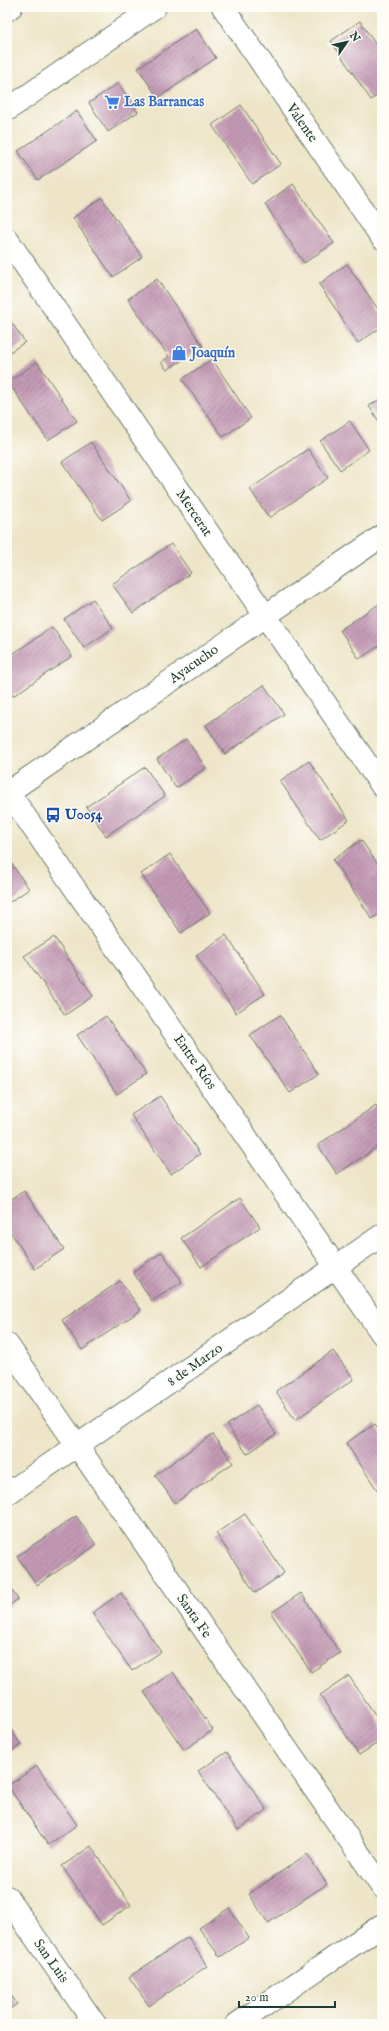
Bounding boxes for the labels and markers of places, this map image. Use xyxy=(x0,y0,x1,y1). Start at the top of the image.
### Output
supermarket icon: Las Barrancas xyxy=(103,93,121,111)
place label: Las Barrancas xyxy=(124,93,204,111)
shop icon: Joaquín xyxy=(170,344,188,362)
place label: Joaquín xyxy=(189,344,236,362)
bus stop icon: U0054 xyxy=(44,806,62,824)
place label: U0054 xyxy=(64,806,104,824)

